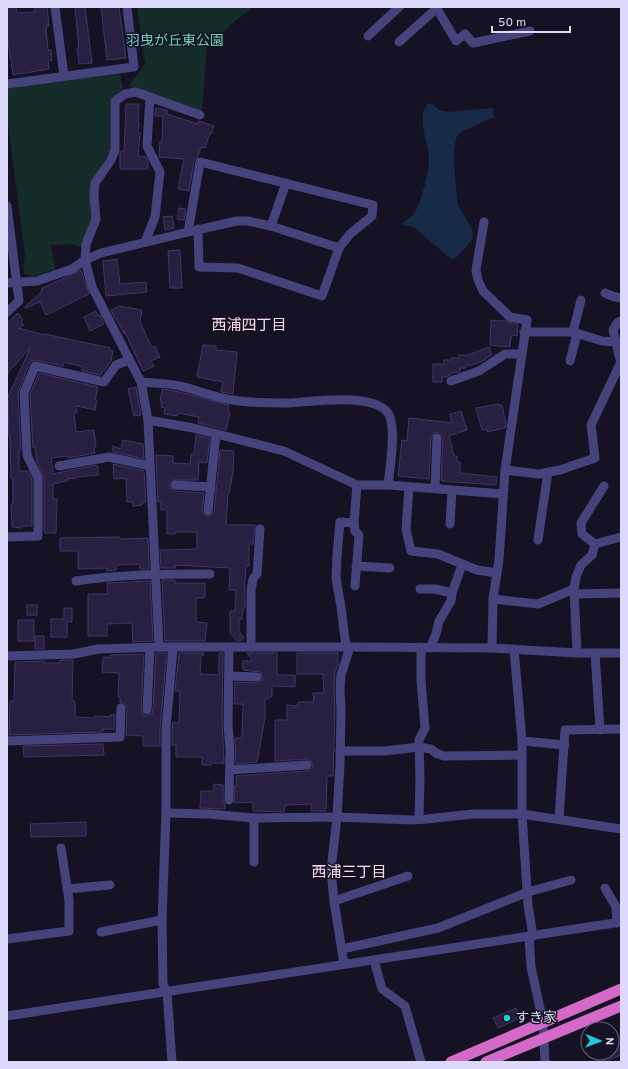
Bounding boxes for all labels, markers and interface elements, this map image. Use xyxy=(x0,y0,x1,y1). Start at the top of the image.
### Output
scale bar xyxy=(492,8,570,34)
text: 50 m xyxy=(498,15,526,31)
park label: 羽曳が丘東公園 xyxy=(126,33,224,50)
district label: 西浦四丁目 xyxy=(211,316,287,336)
district label: 西浦三丁目 xyxy=(311,863,387,883)
place label: すき家 xyxy=(515,1010,557,1027)
marker: すき家 xyxy=(502,1013,512,1023)
north arrow xyxy=(580,1021,620,1061)
text: N xyxy=(602,1037,616,1045)

